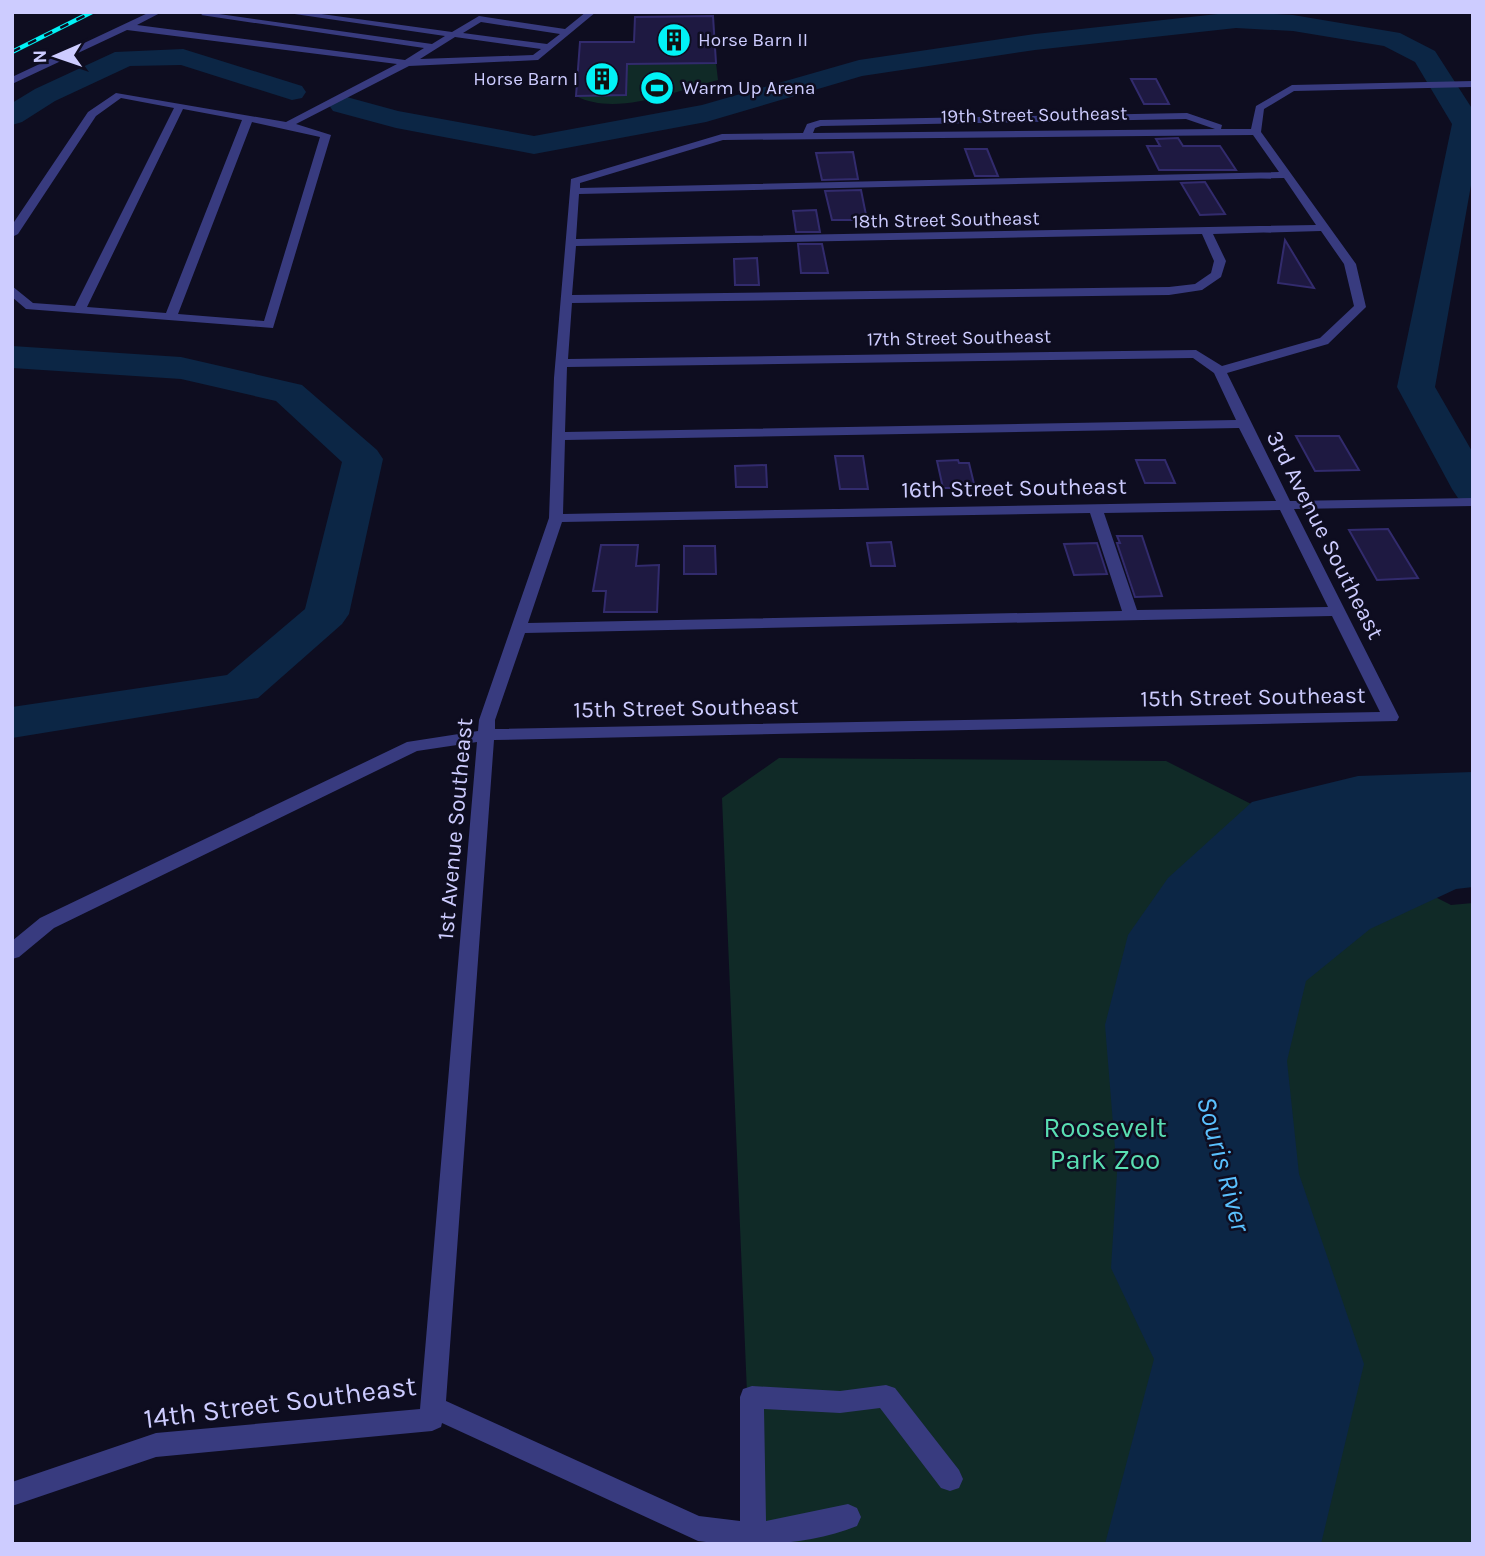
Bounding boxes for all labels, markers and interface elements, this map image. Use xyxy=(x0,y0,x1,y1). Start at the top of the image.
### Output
north arrow xyxy=(21,21,91,91)
building icon: Horse Barn II xyxy=(655,21,693,59)
place label: Horse Barn II xyxy=(698,29,808,51)
text: N xyxy=(29,49,51,64)
building icon: Horse Barn I xyxy=(583,60,621,98)
place label: Horse Barn I xyxy=(473,68,578,90)
sports icon: Warm Up Arena xyxy=(638,69,676,107)
place label: Warm Up Arena xyxy=(682,77,816,99)
street label: 19th Street Southeast xyxy=(941,102,1127,128)
street label: 18th Street Southeast xyxy=(852,207,1040,233)
street label: 17th Street Southeast xyxy=(867,325,1051,351)
street label: 3rd Avenue Southeast xyxy=(1261,426,1389,644)
street label: 16th Street Southeast xyxy=(901,473,1127,503)
street label: 15th Street Southeast xyxy=(1140,682,1366,712)
street label: 15th Street Southeast xyxy=(573,693,799,723)
street label: 1st Avenue Southeast xyxy=(432,716,478,941)
water label: Souris River xyxy=(1190,1093,1258,1237)
park label: Roosevelt Park Zoo xyxy=(1043,1111,1167,1176)
street label: 14th Street Southeast xyxy=(142,1369,418,1435)

